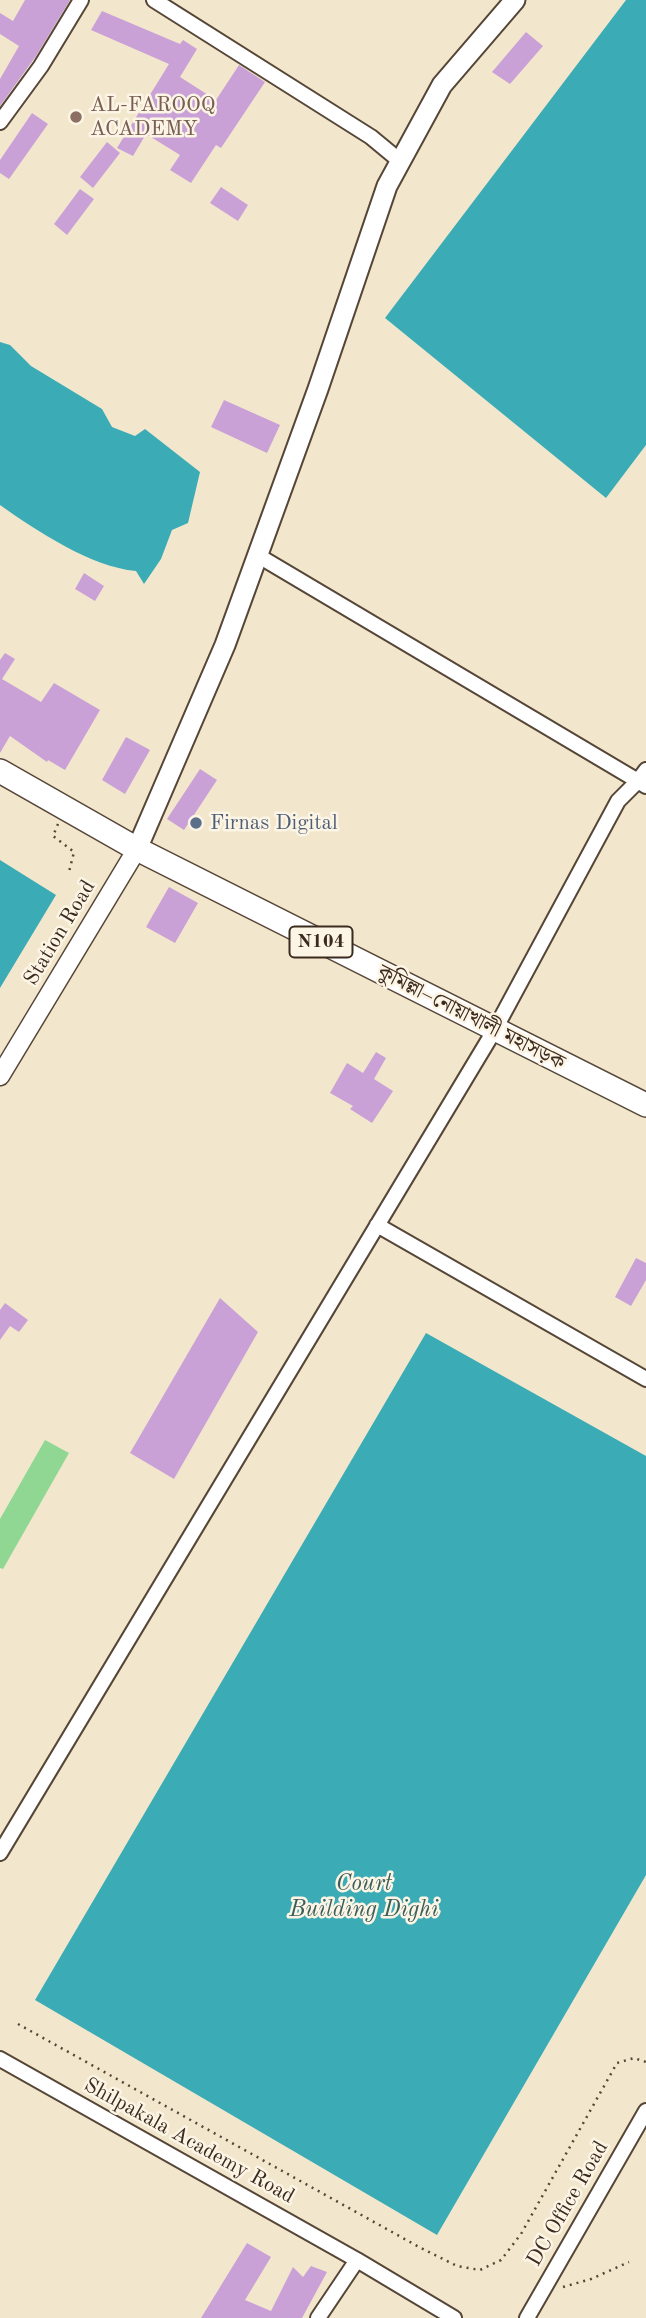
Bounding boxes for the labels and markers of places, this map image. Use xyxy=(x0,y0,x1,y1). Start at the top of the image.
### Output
place label: AL-FAROOQ ACADEMY xyxy=(90,92,215,142)
marker: AL-FAROOQ ACADEMY xyxy=(68,109,84,125)
place label: Firnas Digital xyxy=(210,810,338,836)
marker: Firnas Digital xyxy=(188,815,204,831)

